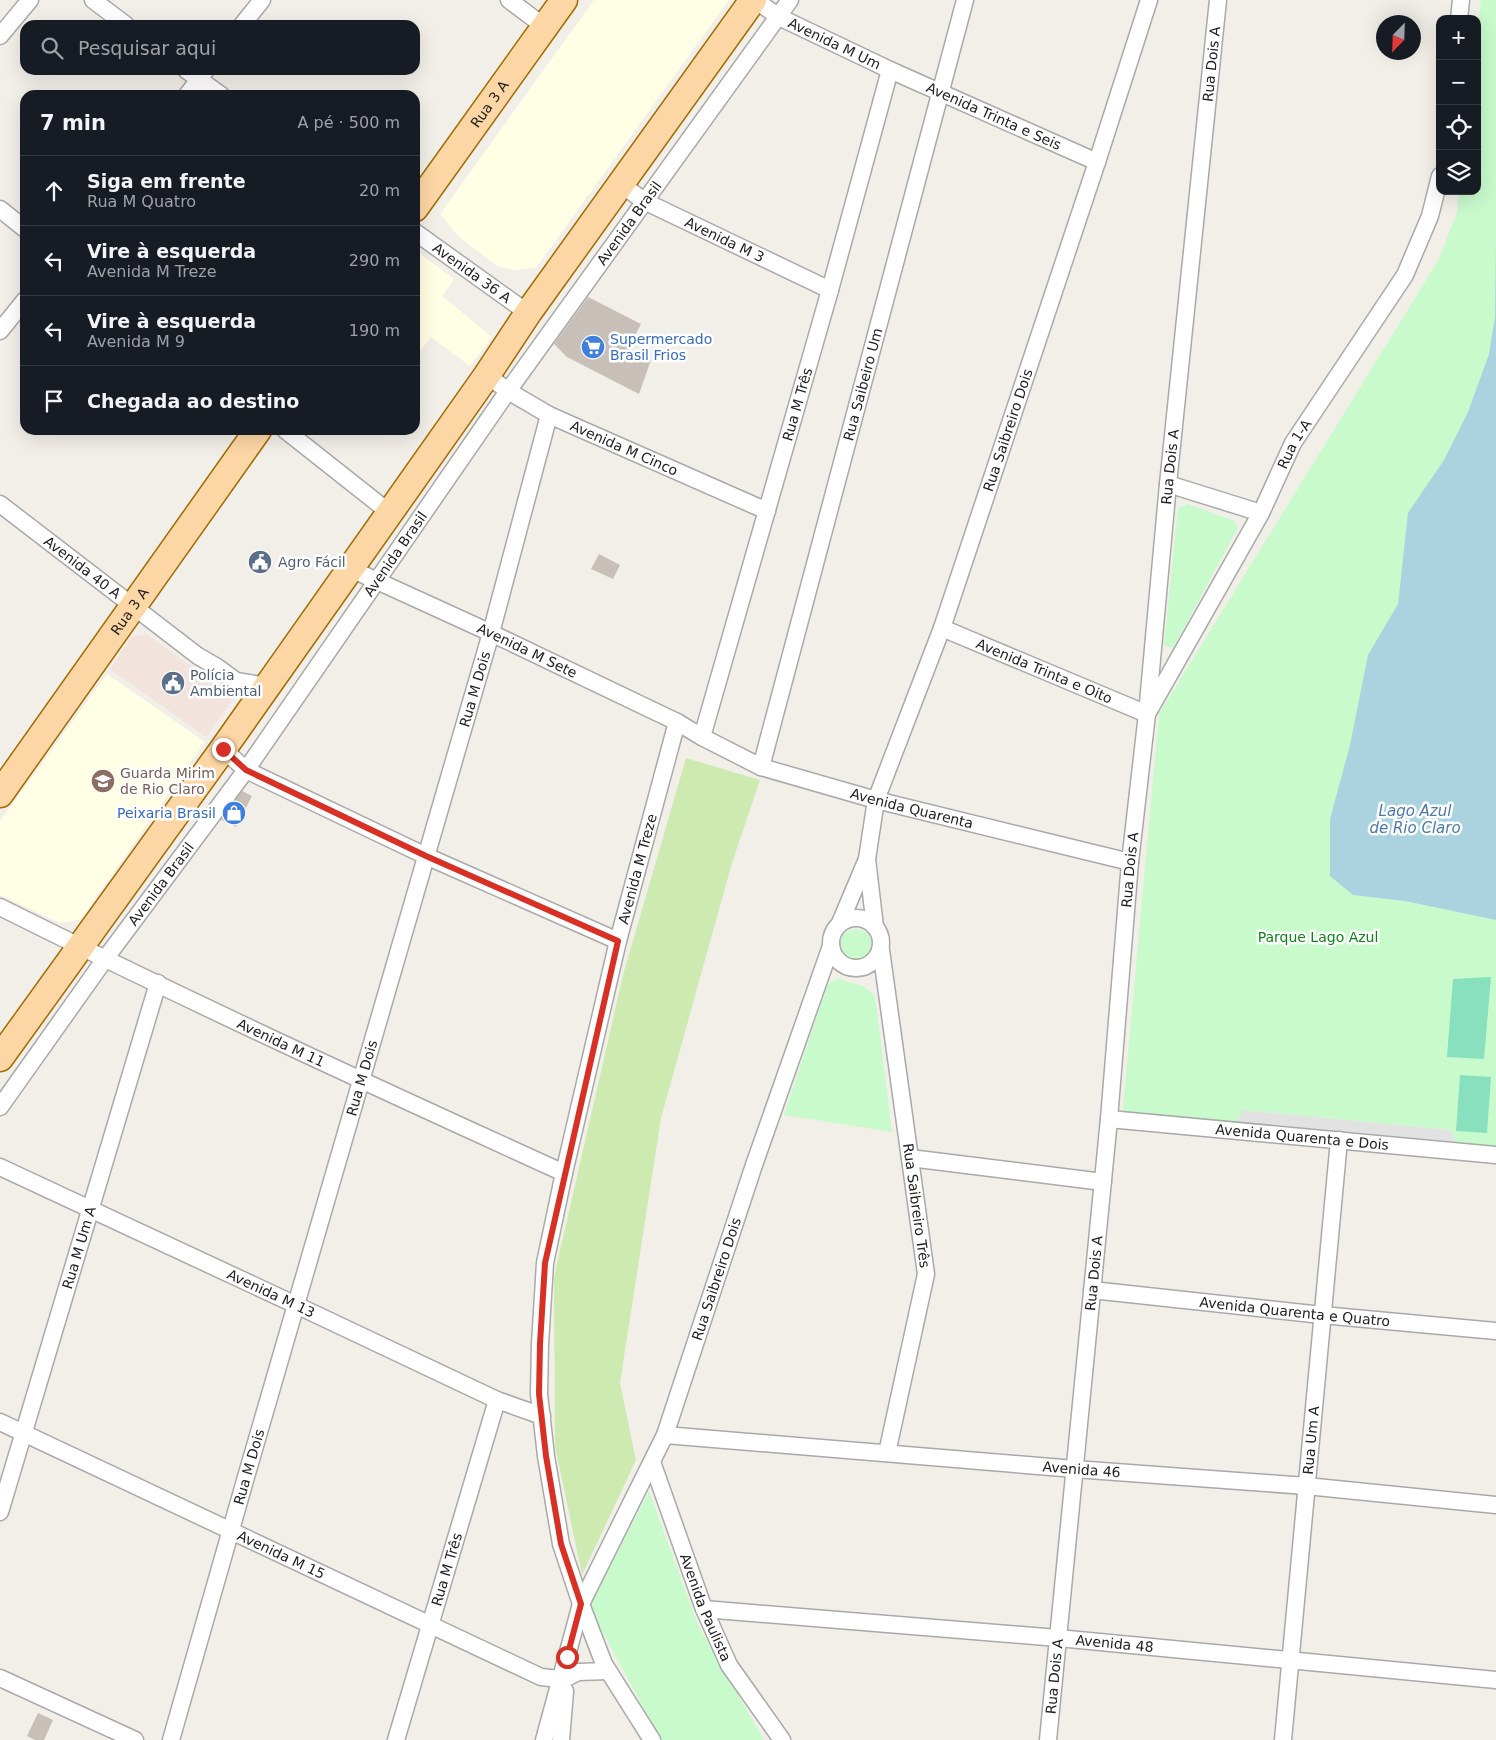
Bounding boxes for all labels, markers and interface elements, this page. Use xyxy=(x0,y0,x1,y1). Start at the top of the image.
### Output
street label: Avenida M Um xyxy=(786,15,884,72)
north arrow xyxy=(1376,15,1421,60)
map controls xyxy=(1436,15,1481,195)
button: + xyxy=(1436,15,1481,60)
search box xyxy=(20,20,420,75)
street label: Rua Dois A xyxy=(1200,25,1223,102)
icon: search xyxy=(38,34,66,62)
text: Pesquisar aqui xyxy=(78,37,216,59)
button: − xyxy=(1436,60,1481,105)
street label: Rua 3 A xyxy=(467,77,512,131)
street label: Avenida Trinta e Seis xyxy=(924,79,1064,153)
button: locate xyxy=(1436,105,1481,150)
text: 7 min xyxy=(40,111,106,135)
text: A pé · 500 m xyxy=(298,113,400,132)
button: layers xyxy=(1436,150,1481,195)
text: Siga em frente xyxy=(87,170,246,192)
icon: ahead xyxy=(40,177,68,205)
street label: Avenida Brasil xyxy=(594,178,665,268)
text: 20 m xyxy=(359,181,400,200)
text: Rua M Quatro xyxy=(87,192,196,211)
street label: Avenida M 3 xyxy=(682,214,767,265)
street label: Avenida 36 A xyxy=(430,239,514,306)
text: Vire à esquerda xyxy=(87,240,256,262)
icon: left xyxy=(40,247,68,275)
text: 290 m xyxy=(349,251,400,270)
text: Avenida M Treze xyxy=(87,262,217,281)
text: Vire à esquerda xyxy=(87,310,256,332)
icon: left xyxy=(40,317,68,345)
text: 190 m xyxy=(349,321,400,340)
street label: Rua Saibeiro Um xyxy=(840,326,885,443)
place label: Supermercado Brasil Frios xyxy=(610,331,712,363)
text: Avenida M 9 xyxy=(87,332,185,351)
supermarket icon: Supermercado Brasil Frios xyxy=(580,334,606,360)
street label: Rua M Três xyxy=(779,366,815,443)
street label: Rua Saibreiro Dois xyxy=(980,367,1036,493)
icon: arrive xyxy=(40,387,68,415)
text: Chegada ao destino xyxy=(87,390,299,412)
street label: Rua 1-A xyxy=(1274,416,1315,471)
street label: Avenida M Cinco xyxy=(568,417,680,479)
street label: Rua Dois A xyxy=(1158,428,1182,505)
street label: Avenida Brasil xyxy=(361,508,430,599)
street label: Avenida 40 A xyxy=(41,533,124,602)
public building icon: Agro Fácil xyxy=(247,549,273,575)
place label: Agro Fácil xyxy=(278,554,346,570)
street label: Rua 3 A xyxy=(107,584,152,638)
street label: Avenida M Sete xyxy=(475,620,580,681)
street label: Avenida Trinta e Oito xyxy=(974,635,1115,707)
street label: Rua M Dois xyxy=(456,649,493,729)
place label: Polícia Ambiental xyxy=(190,667,261,699)
public building icon: Polícia Ambiental xyxy=(160,670,186,696)
route end xyxy=(212,738,235,761)
place label: Guarda Mirim de Rio Claro xyxy=(120,765,215,797)
school or university icon: Guarda Mirim de Rio Claro xyxy=(90,768,116,794)
street label: Avenida Quarenta xyxy=(849,785,975,831)
shop icon: Peixaria Brasil xyxy=(221,800,247,826)
water label: Lago Azul de Rio Claro xyxy=(1369,802,1461,837)
place label: Peixaria Brasil xyxy=(117,805,216,821)
street label: Avenida M Treze xyxy=(615,812,660,926)
street label: Rua Dois A xyxy=(1118,831,1141,908)
street label: Avenida Brasil xyxy=(125,839,197,929)
park label: Parque Lago Azul xyxy=(1258,929,1378,945)
street label: Avenida M 11 xyxy=(235,1015,327,1070)
street label: Rua M Dois xyxy=(343,1038,380,1118)
street label: Avenida Quarenta e Dois xyxy=(1215,1121,1390,1153)
street label: Rua Saibreiro Três xyxy=(900,1142,933,1269)
street label: Rua M Um A xyxy=(59,1204,99,1291)
street label: Rua Saibreiro Dois xyxy=(689,1216,744,1342)
street label: Rua Dois A xyxy=(1082,1234,1106,1312)
street label: Avenida M 13 xyxy=(225,1266,317,1321)
street label: Avenida Quarenta e Quatro xyxy=(1199,1294,1391,1329)
street label: Rua Um A xyxy=(1300,1405,1322,1475)
street label: Rua M Dois xyxy=(230,1427,268,1507)
street label: Avenida 46 xyxy=(1042,1458,1121,1480)
street label: Avenida M 15 xyxy=(235,1527,328,1582)
street label: Rua M Três xyxy=(428,1531,465,1608)
street label: Avenida Paulista xyxy=(677,1551,734,1664)
street label: Avenida 48 xyxy=(1075,1632,1154,1655)
street label: Rua Dois A xyxy=(1043,1637,1066,1715)
route start xyxy=(556,1646,579,1669)

